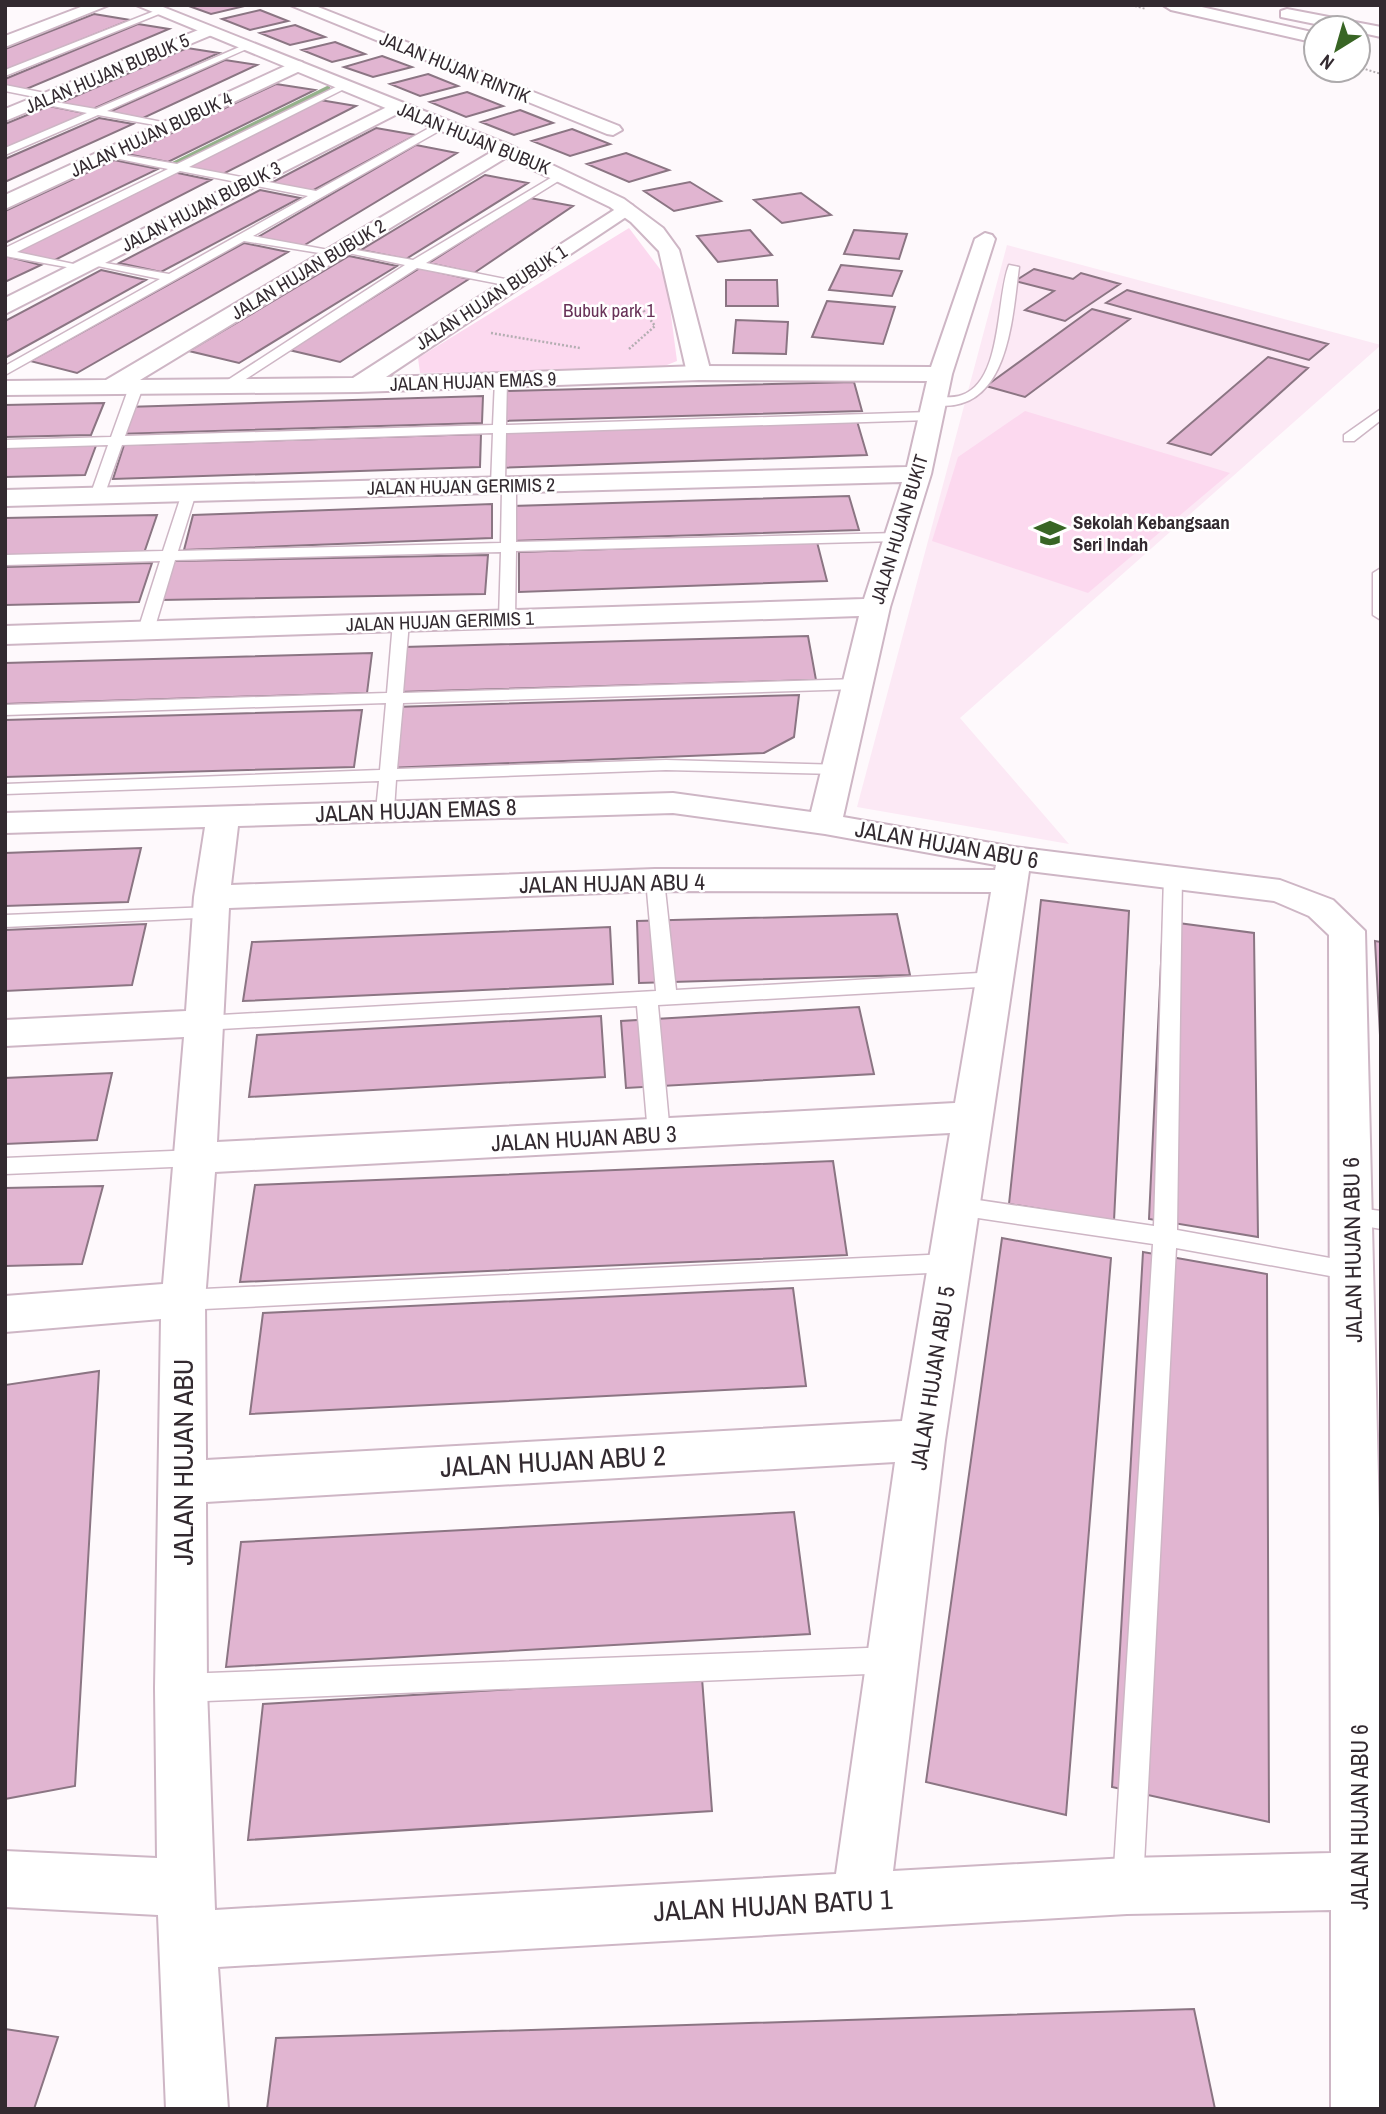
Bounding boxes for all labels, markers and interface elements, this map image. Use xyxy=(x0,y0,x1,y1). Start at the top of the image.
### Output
north arrow xyxy=(1302,14,1372,84)
street label: JALAN HUJAN RINTIK xyxy=(376,25,535,109)
street label: JALAN HUJAN BUBUK 5 xyxy=(21,27,193,119)
text: N xyxy=(1314,49,1339,76)
street label: JALAN HUJAN BUBUK 4 xyxy=(66,85,236,183)
street label: JALAN HUJAN BUBUK xyxy=(394,95,555,181)
street label: JALAN HUJAN BUBUK 3 xyxy=(117,155,285,257)
street label: JALAN HUJAN BUBUK 2 xyxy=(226,213,390,325)
street label: JALAN HUJAN BUBUK 1 xyxy=(410,238,572,356)
park label: Bubuk park 1 xyxy=(563,297,655,323)
street label: JALAN HUJAN EMAS 9 xyxy=(389,365,557,397)
street label: JALAN HUJAN BUKIT xyxy=(864,451,934,607)
street label: JALAN HUJAN GERIMIS 2 xyxy=(367,471,555,501)
place label: Sekolah Kebangsaan Seri Indah xyxy=(1073,509,1230,557)
school or university icon: Sekolah Kebangsaan Seri Indah xyxy=(1033,516,1067,550)
street label: JALAN HUJAN GERIMIS 1 xyxy=(346,605,535,637)
street label: JALAN HUJAN EMAS 8 xyxy=(315,791,517,829)
street label: JALAN HUJAN ABU 6 xyxy=(853,813,1041,875)
street label: JALAN HUJAN ABU 4 xyxy=(519,866,706,900)
street label: JALAN HUJAN ABU 3 xyxy=(491,1118,677,1158)
street label: JALAN HUJAN ABU 6 xyxy=(1335,1157,1369,1343)
street label: JALAN HUJAN ABU 5 xyxy=(902,1284,962,1472)
street label: JALAN HUJAN ABU xyxy=(164,1359,202,1565)
street label: JALAN HUJAN ABU 2 xyxy=(439,1436,667,1486)
street label: JALAN HUJAN ABU 6 xyxy=(1344,1724,1375,1910)
street label: JALAN HUJAN BATU 1 xyxy=(652,1880,894,1930)

